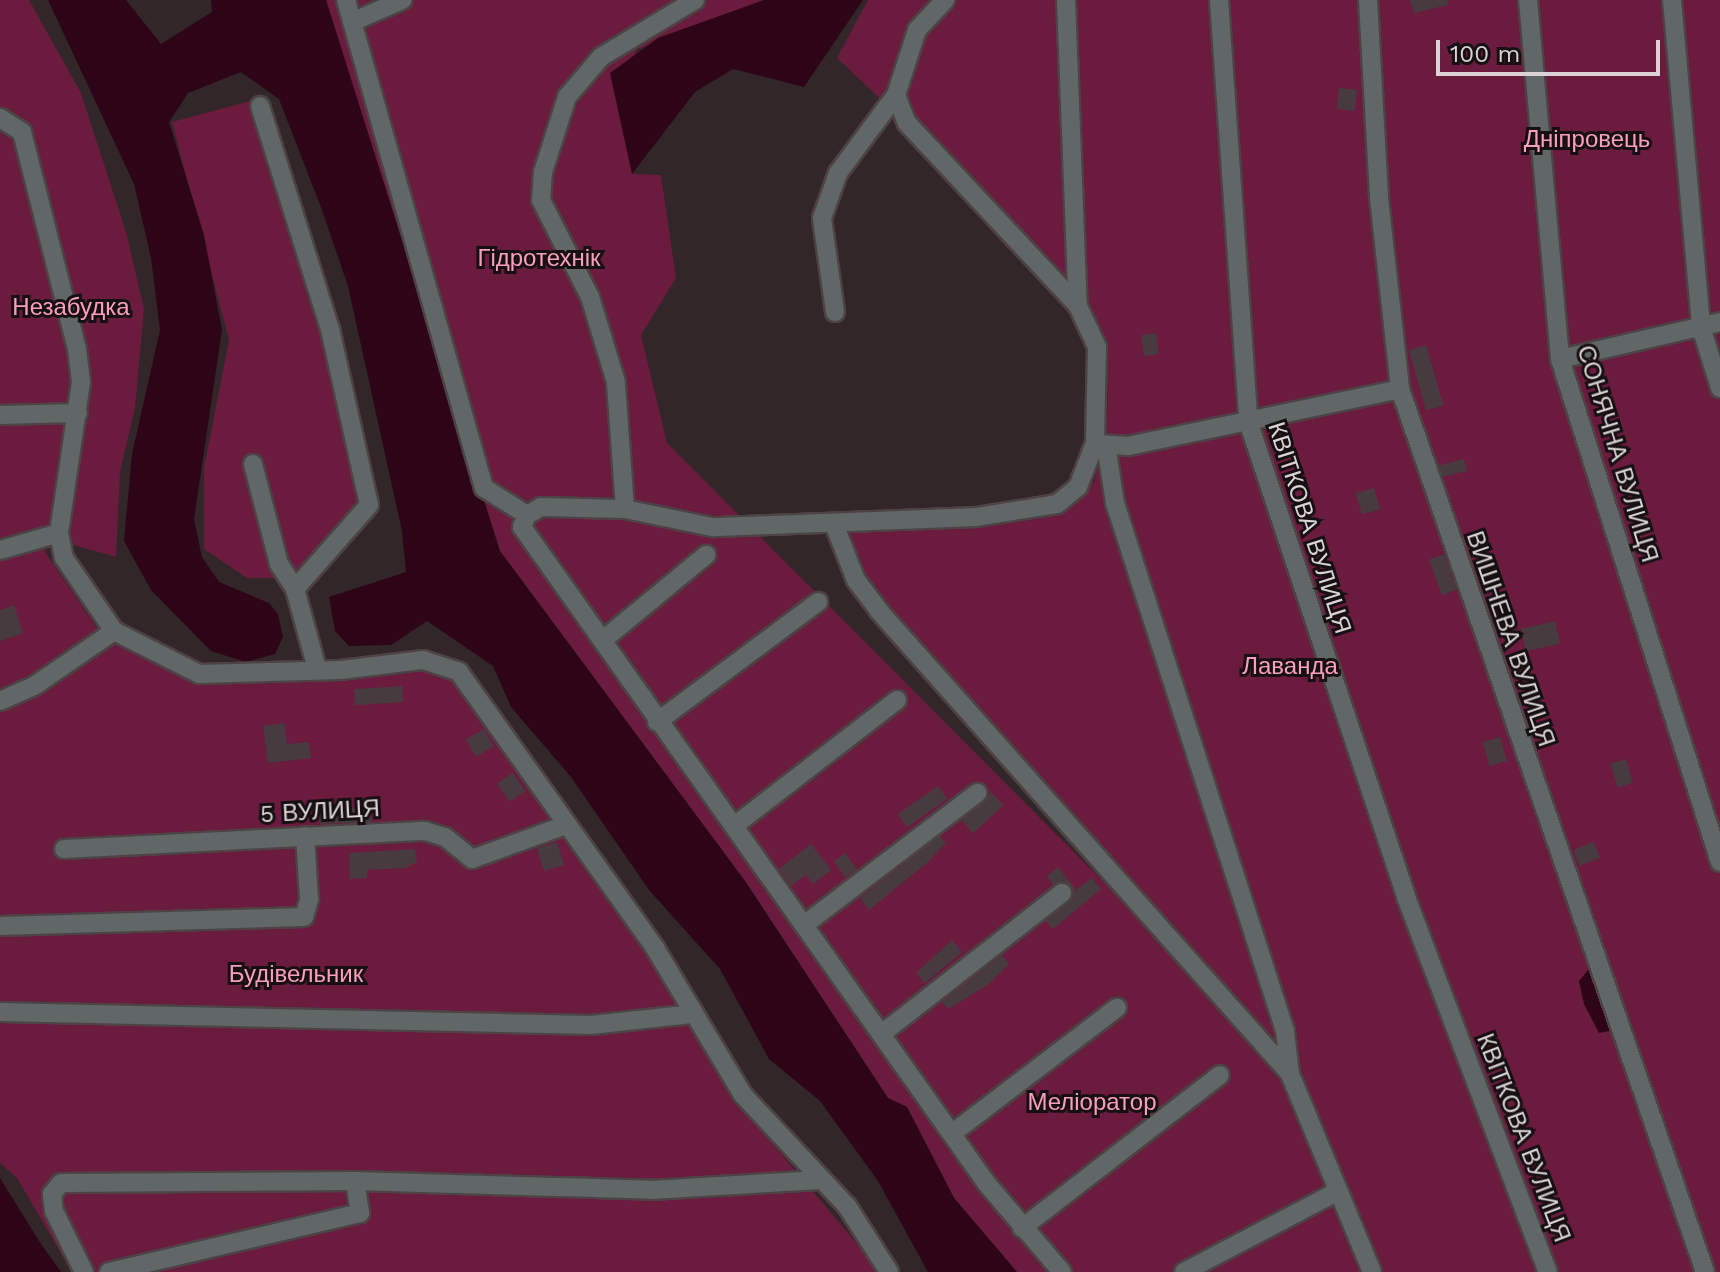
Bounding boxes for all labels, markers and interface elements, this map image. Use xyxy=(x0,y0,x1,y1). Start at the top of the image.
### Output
scale bar xyxy=(1440,24,1664,74)
text: 100 m xyxy=(1450,40,1520,68)
park label: Дніпровець xyxy=(1524,126,1650,154)
park label: Гідротехнік xyxy=(477,245,601,273)
park label: Незабудка xyxy=(12,294,130,322)
street label: СОНЯЧНА ВУЛИЦЯ xyxy=(1570,342,1664,566)
street label: КВІТКОВА ВУЛИЦЯ xyxy=(1261,419,1357,637)
street label: ВИШНЕВА ВУЛИЦЯ xyxy=(1460,528,1560,750)
park label: Лаванда xyxy=(1242,653,1338,681)
street label: 5 ВУЛИЦЯ xyxy=(259,794,381,830)
park label: Будівельник xyxy=(229,961,363,989)
street label: КВІТКОВА ВУЛИЦЯ xyxy=(1470,1030,1576,1246)
park label: Меліоратор xyxy=(1027,1089,1157,1117)

